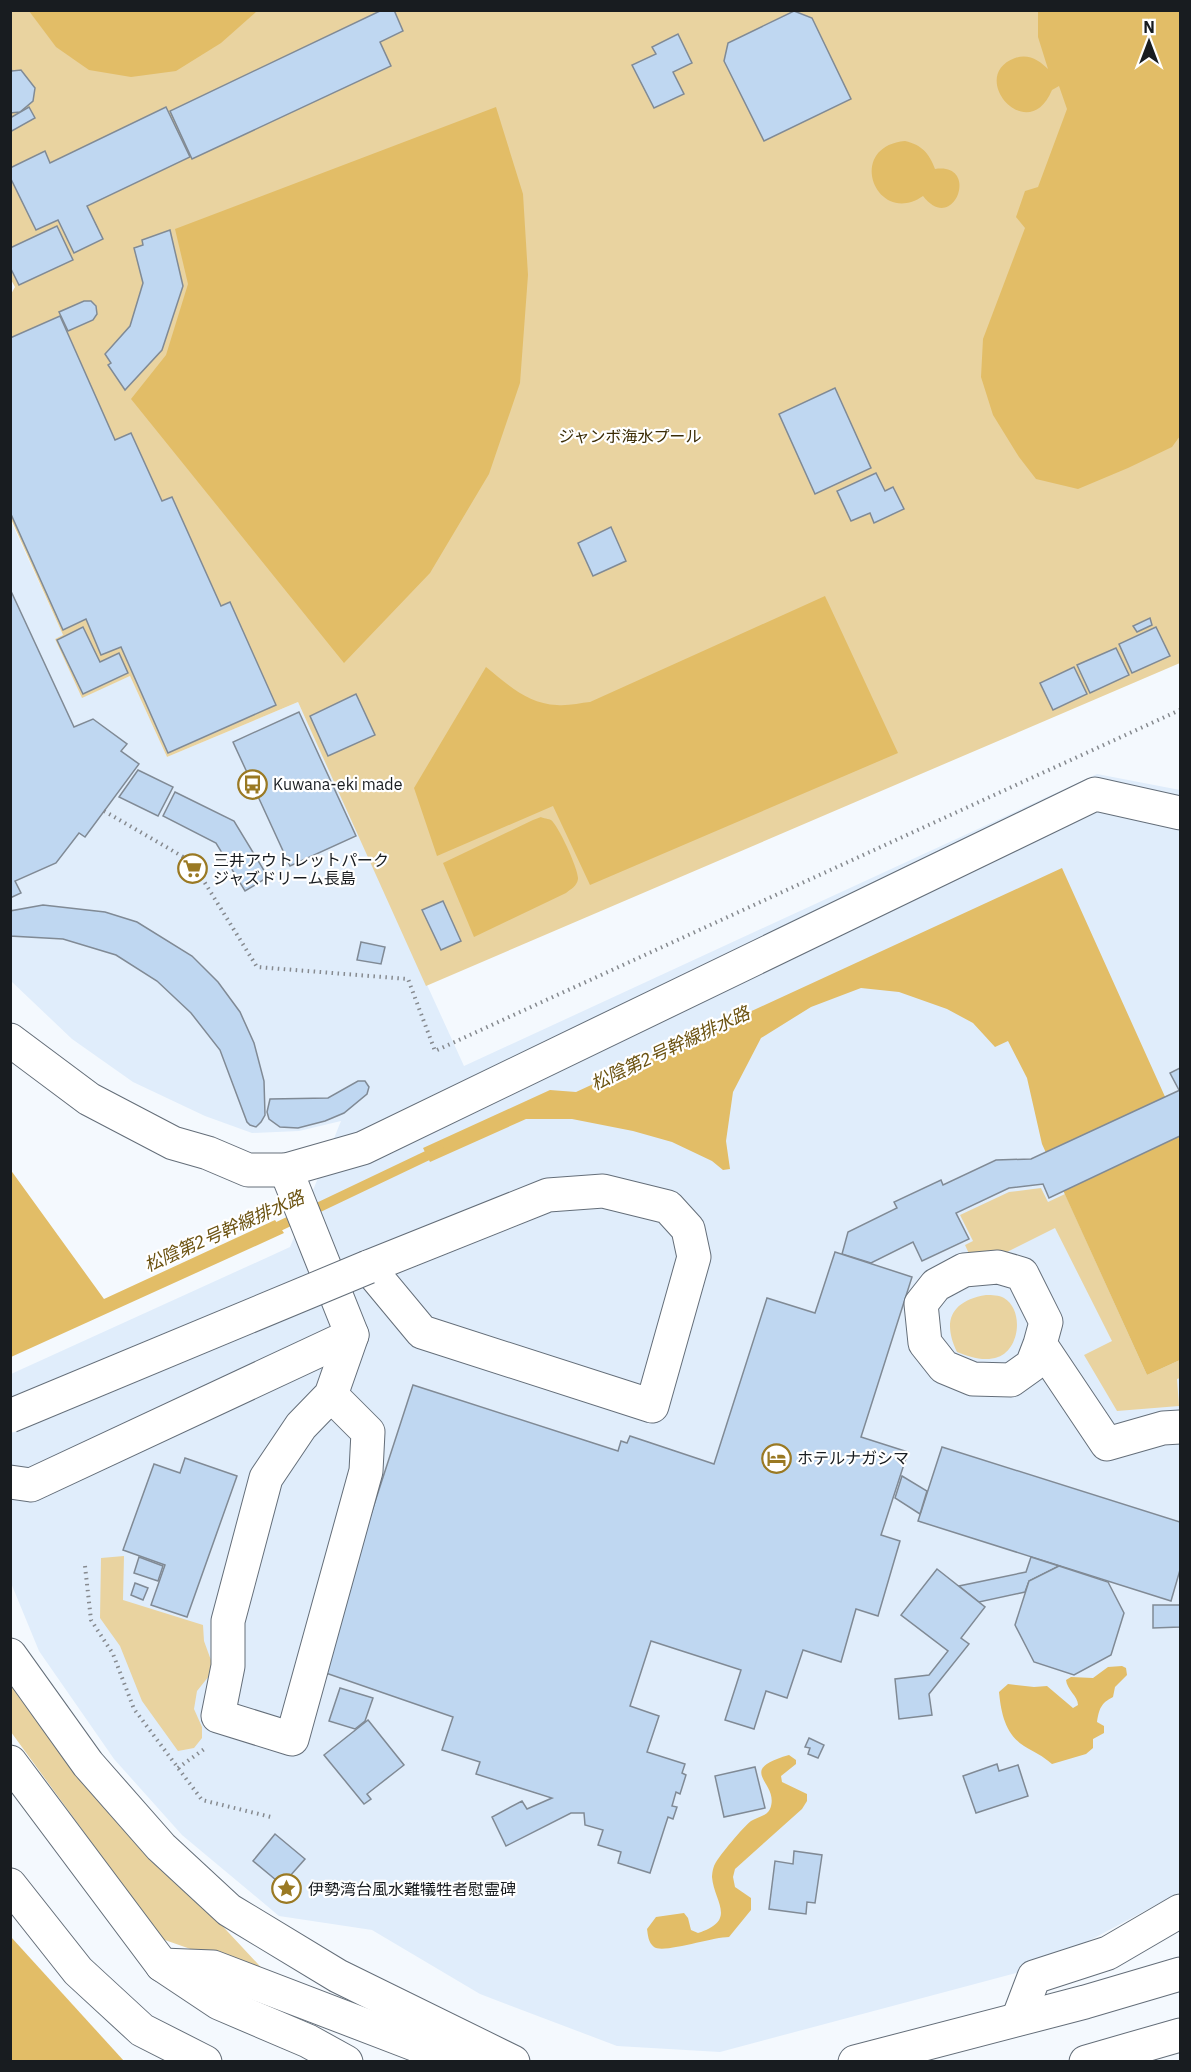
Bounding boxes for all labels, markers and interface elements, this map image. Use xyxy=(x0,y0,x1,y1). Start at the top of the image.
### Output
north arrow xyxy=(1119,12,1179,72)
text: N xyxy=(1143,17,1155,37)
park label: ジャンボ海水プール xyxy=(558,426,702,446)
bus stop icon: Kuwana-eki made xyxy=(236,768,268,800)
place label: Kuwana-eki made xyxy=(273,774,403,794)
place label: 三井アウトレットパーク ジャズドリーム長島 xyxy=(213,850,389,888)
supermarket icon: 三井アウトレットパーク ジャズドリーム長島 xyxy=(176,853,208,885)
water label: 松陰第2号幹線排水路 xyxy=(587,1000,755,1095)
water label: 松陰第2号幹線排水路 xyxy=(140,1185,309,1277)
hotel icon: ホテルナガシマ xyxy=(760,1442,792,1474)
place label: ホテルナガシマ xyxy=(797,1448,909,1468)
place icon: 伊勢湾台風水難犠牲者慰霊碑 xyxy=(271,1873,303,1905)
place label: 伊勢湾台風水難犠牲者慰霊碑 xyxy=(308,1879,516,1899)

